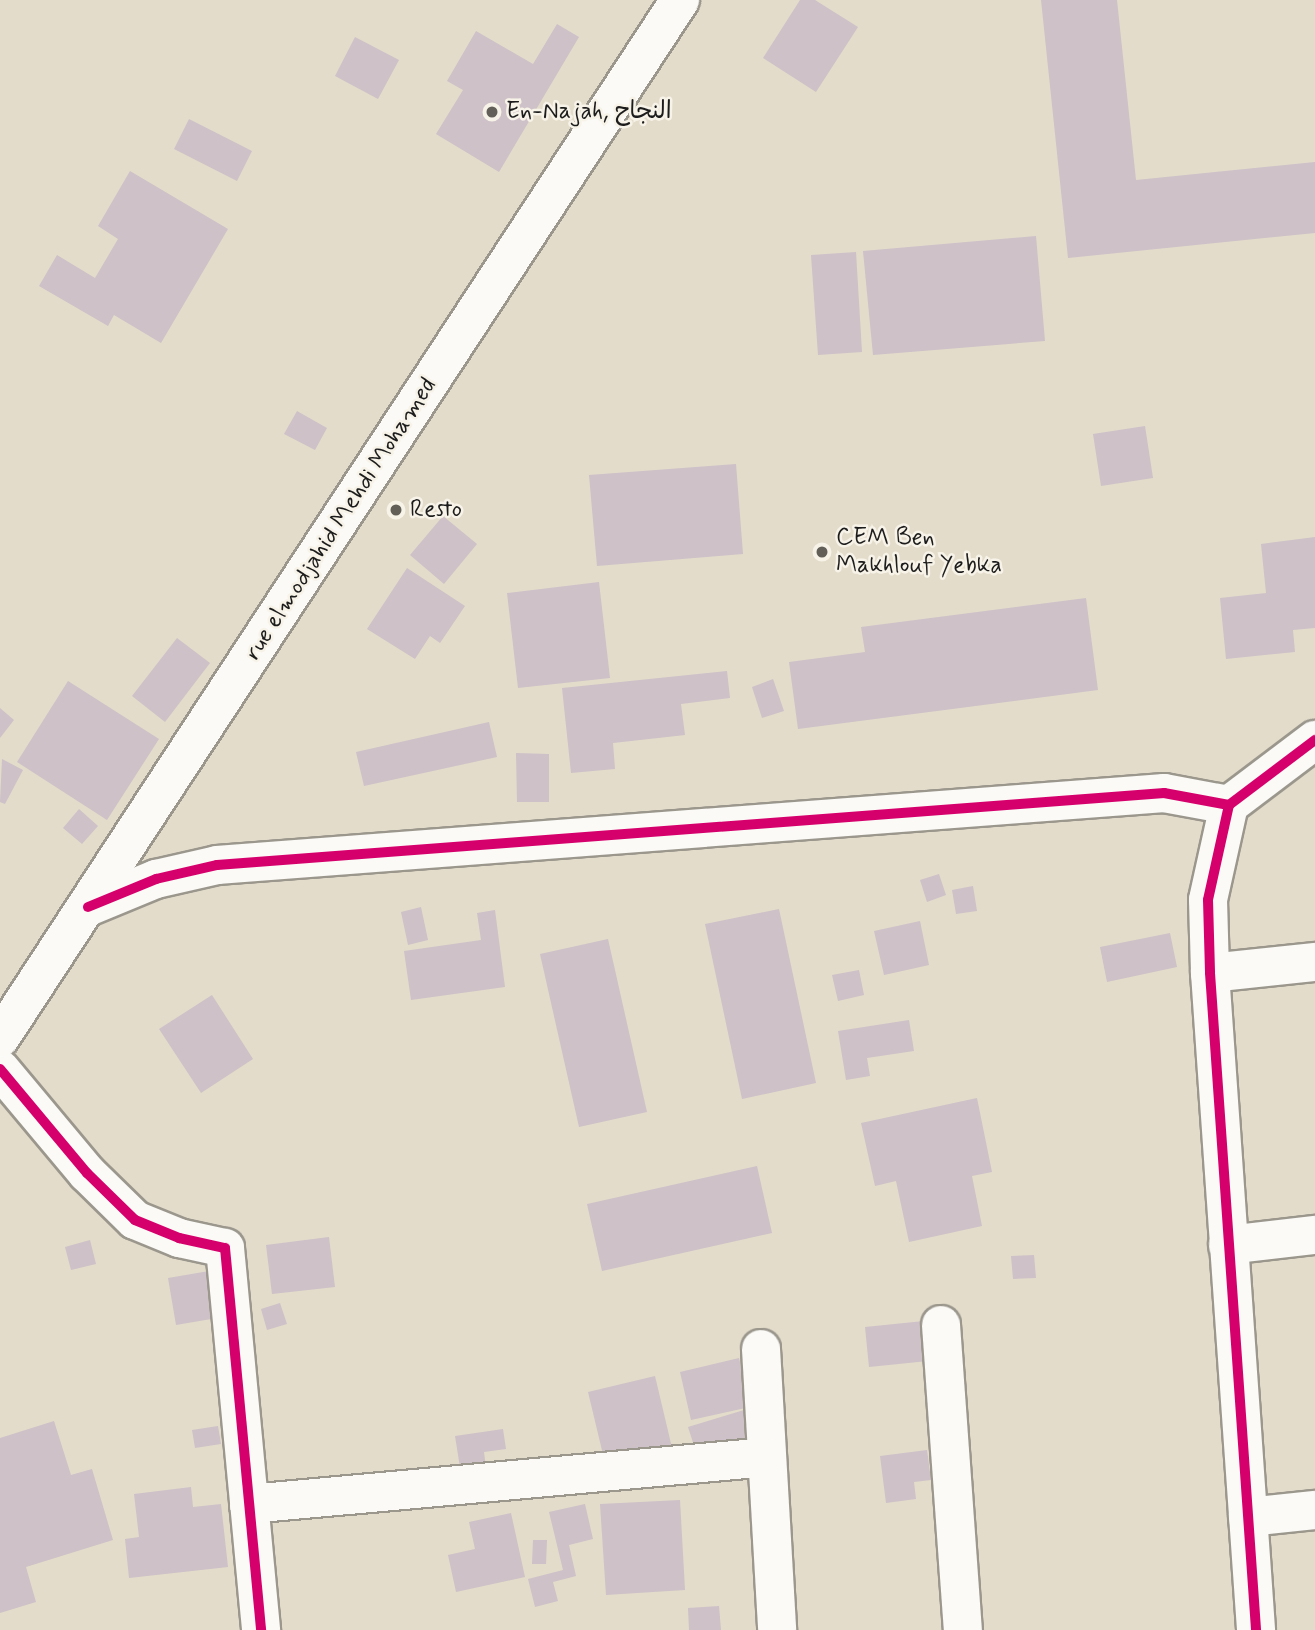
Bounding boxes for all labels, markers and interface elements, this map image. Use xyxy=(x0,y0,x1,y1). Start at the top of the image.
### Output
place label: En-Najah, النجاح xyxy=(506,98,672,126)
marker: En-Najah, النجاح xyxy=(484,104,500,120)
street label: rue elmodjahid Mehdi Mohamed xyxy=(238,371,444,667)
place label: Resto xyxy=(410,496,462,524)
marker: Resto xyxy=(388,502,404,518)
place label: CEM Ben Makhlouf Yebka xyxy=(836,524,1005,580)
marker: CEM Ben Makhlouf Yebka xyxy=(814,544,830,560)

